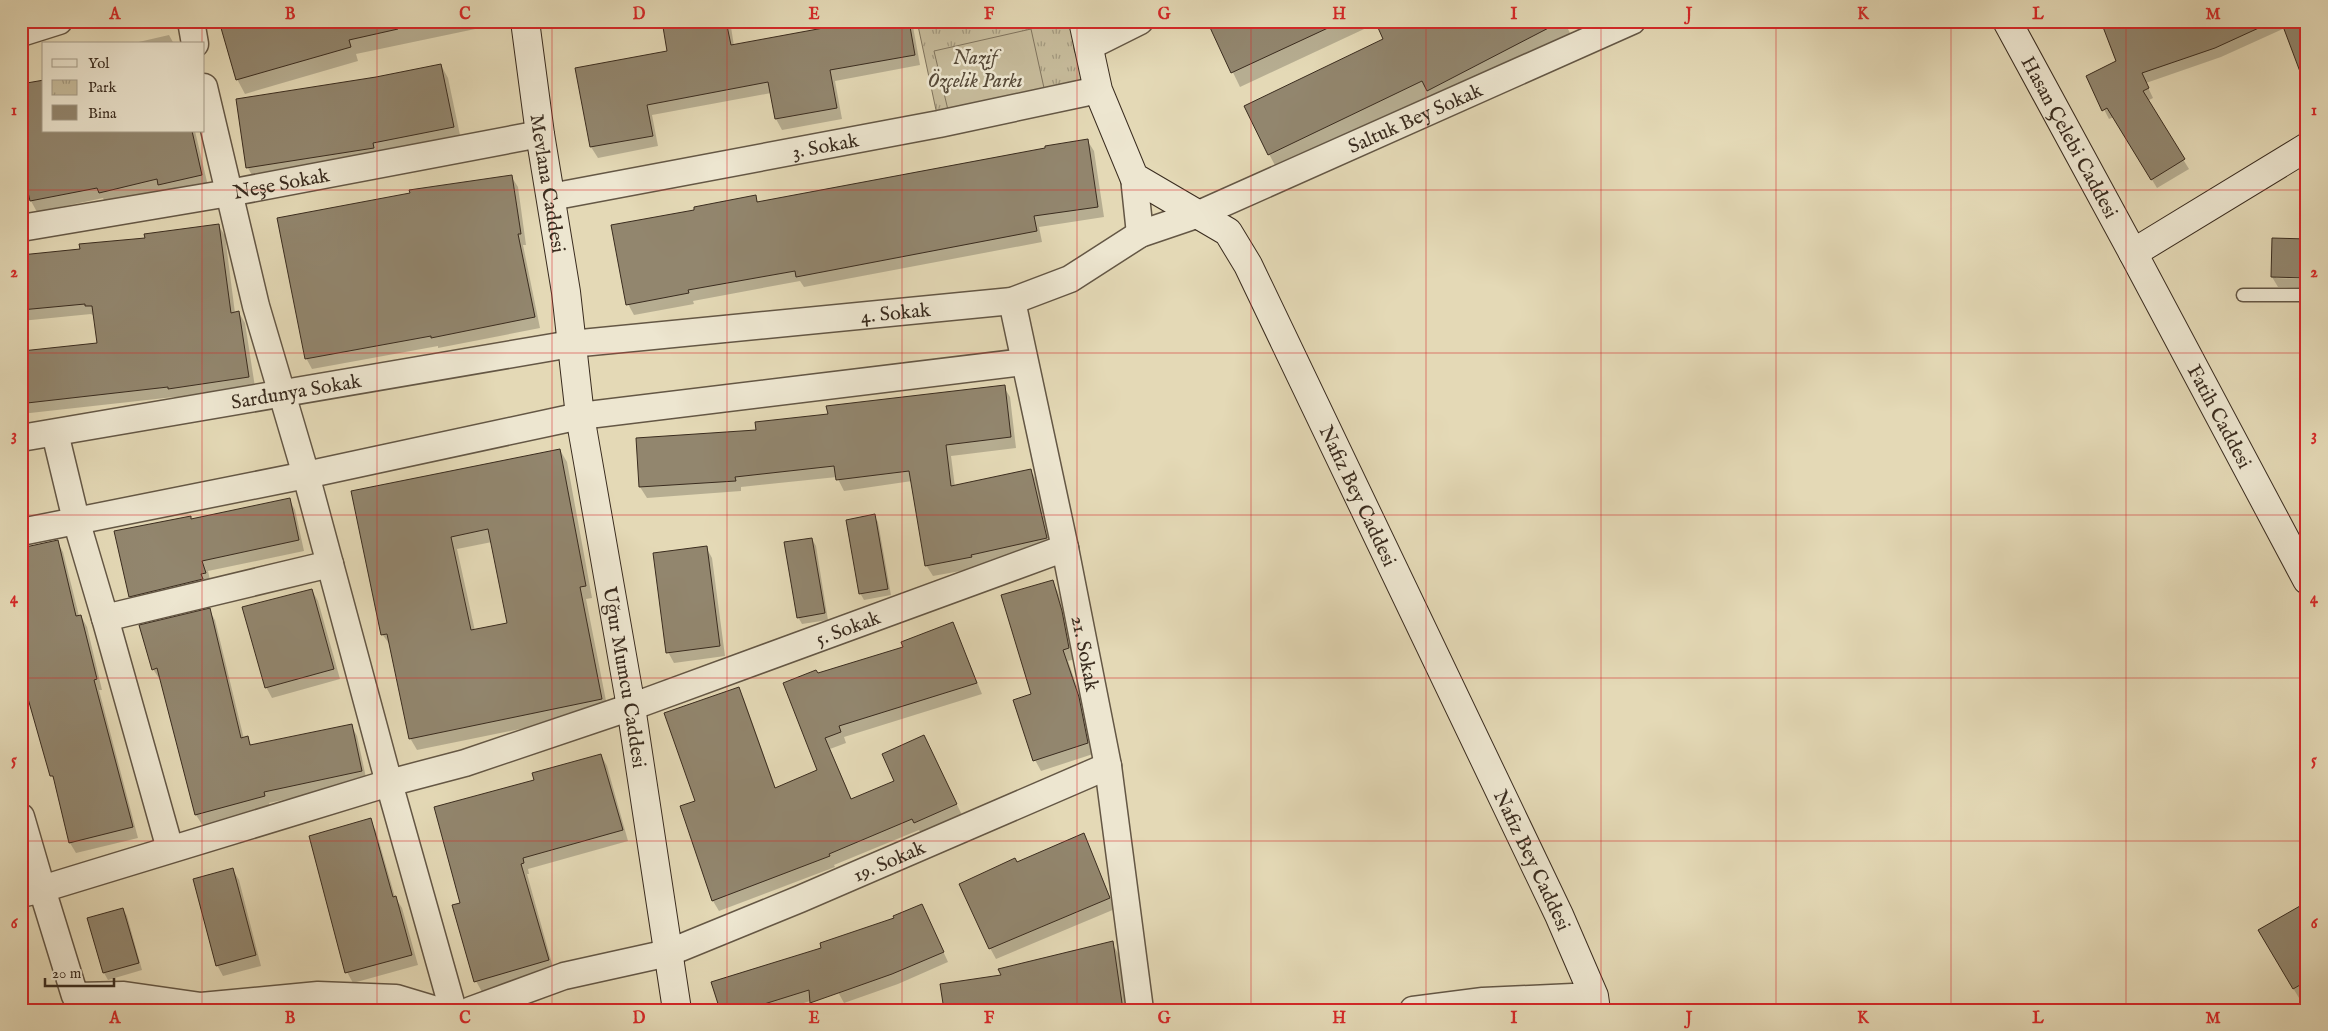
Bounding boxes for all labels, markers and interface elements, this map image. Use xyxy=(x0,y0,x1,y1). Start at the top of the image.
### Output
text: A xyxy=(109,5,122,25)
text: B xyxy=(285,5,296,25)
text: C xyxy=(459,5,471,25)
text: D xyxy=(633,5,646,25)
text: E xyxy=(808,5,820,25)
text: F xyxy=(984,5,995,25)
text: G xyxy=(1158,5,1171,25)
text: H xyxy=(1332,5,1346,25)
text: I xyxy=(1511,5,1518,25)
text: J xyxy=(1684,5,1693,25)
text: K xyxy=(1857,5,1870,25)
text: L xyxy=(2032,5,2044,25)
text: M xyxy=(2205,5,2221,25)
legend xyxy=(42,42,205,132)
park label: Nazif Özçelik Parkı xyxy=(928,46,1022,94)
street label: Hasan Çelebi Caddesi xyxy=(2015,52,2123,223)
text: Yol xyxy=(88,54,110,73)
text: Park xyxy=(88,78,118,97)
street label: Saltuk Bey Sokak xyxy=(1344,78,1487,160)
text: 1 xyxy=(11,101,17,121)
text: 1 xyxy=(2311,101,2317,121)
text: Bina xyxy=(88,104,117,123)
street label: Mevlana Caddesi xyxy=(523,113,570,255)
street label: 3. Sokak xyxy=(790,128,861,165)
street label: Neşe Sokak xyxy=(231,163,332,206)
text: 2 xyxy=(10,263,18,283)
text: 2 xyxy=(2310,263,2318,283)
street label: 4. Sokak xyxy=(860,298,932,330)
street label: Fatih Caddesi xyxy=(2181,361,2256,473)
street label: Sardunya Sokak xyxy=(229,369,364,416)
street label: Nafiz Bey Caddesi xyxy=(1313,422,1401,571)
text: 3 xyxy=(11,426,17,446)
text: 3 xyxy=(2311,426,2317,446)
street label: Uğur Mumcu Caddesi xyxy=(596,585,651,770)
text: 4 xyxy=(10,589,19,609)
text: 4 xyxy=(2310,589,2319,609)
street label: 5. Sokak xyxy=(813,606,884,652)
street label: 21. Sokak xyxy=(1065,614,1104,694)
text: 5 xyxy=(11,751,17,771)
text: 5 xyxy=(2311,751,2317,771)
street label: Nafiz Bey Caddesi xyxy=(1487,786,1575,935)
street label: 19. Sokak xyxy=(850,835,930,889)
text: 6 xyxy=(11,914,19,934)
text: 6 xyxy=(2311,914,2319,934)
scale bar xyxy=(45,956,114,988)
text: 20 m xyxy=(52,964,82,983)
text: A xyxy=(109,1009,122,1029)
text: B xyxy=(285,1009,296,1029)
text: C xyxy=(459,1009,471,1029)
text: D xyxy=(633,1009,646,1029)
text: E xyxy=(808,1009,820,1029)
text: F xyxy=(984,1009,995,1029)
text: G xyxy=(1158,1009,1171,1029)
text: H xyxy=(1332,1009,1346,1029)
text: I xyxy=(1511,1009,1518,1029)
text: J xyxy=(1684,1009,1693,1029)
text: K xyxy=(1857,1009,1870,1029)
text: L xyxy=(2032,1009,2044,1029)
text: M xyxy=(2205,1009,2221,1029)

